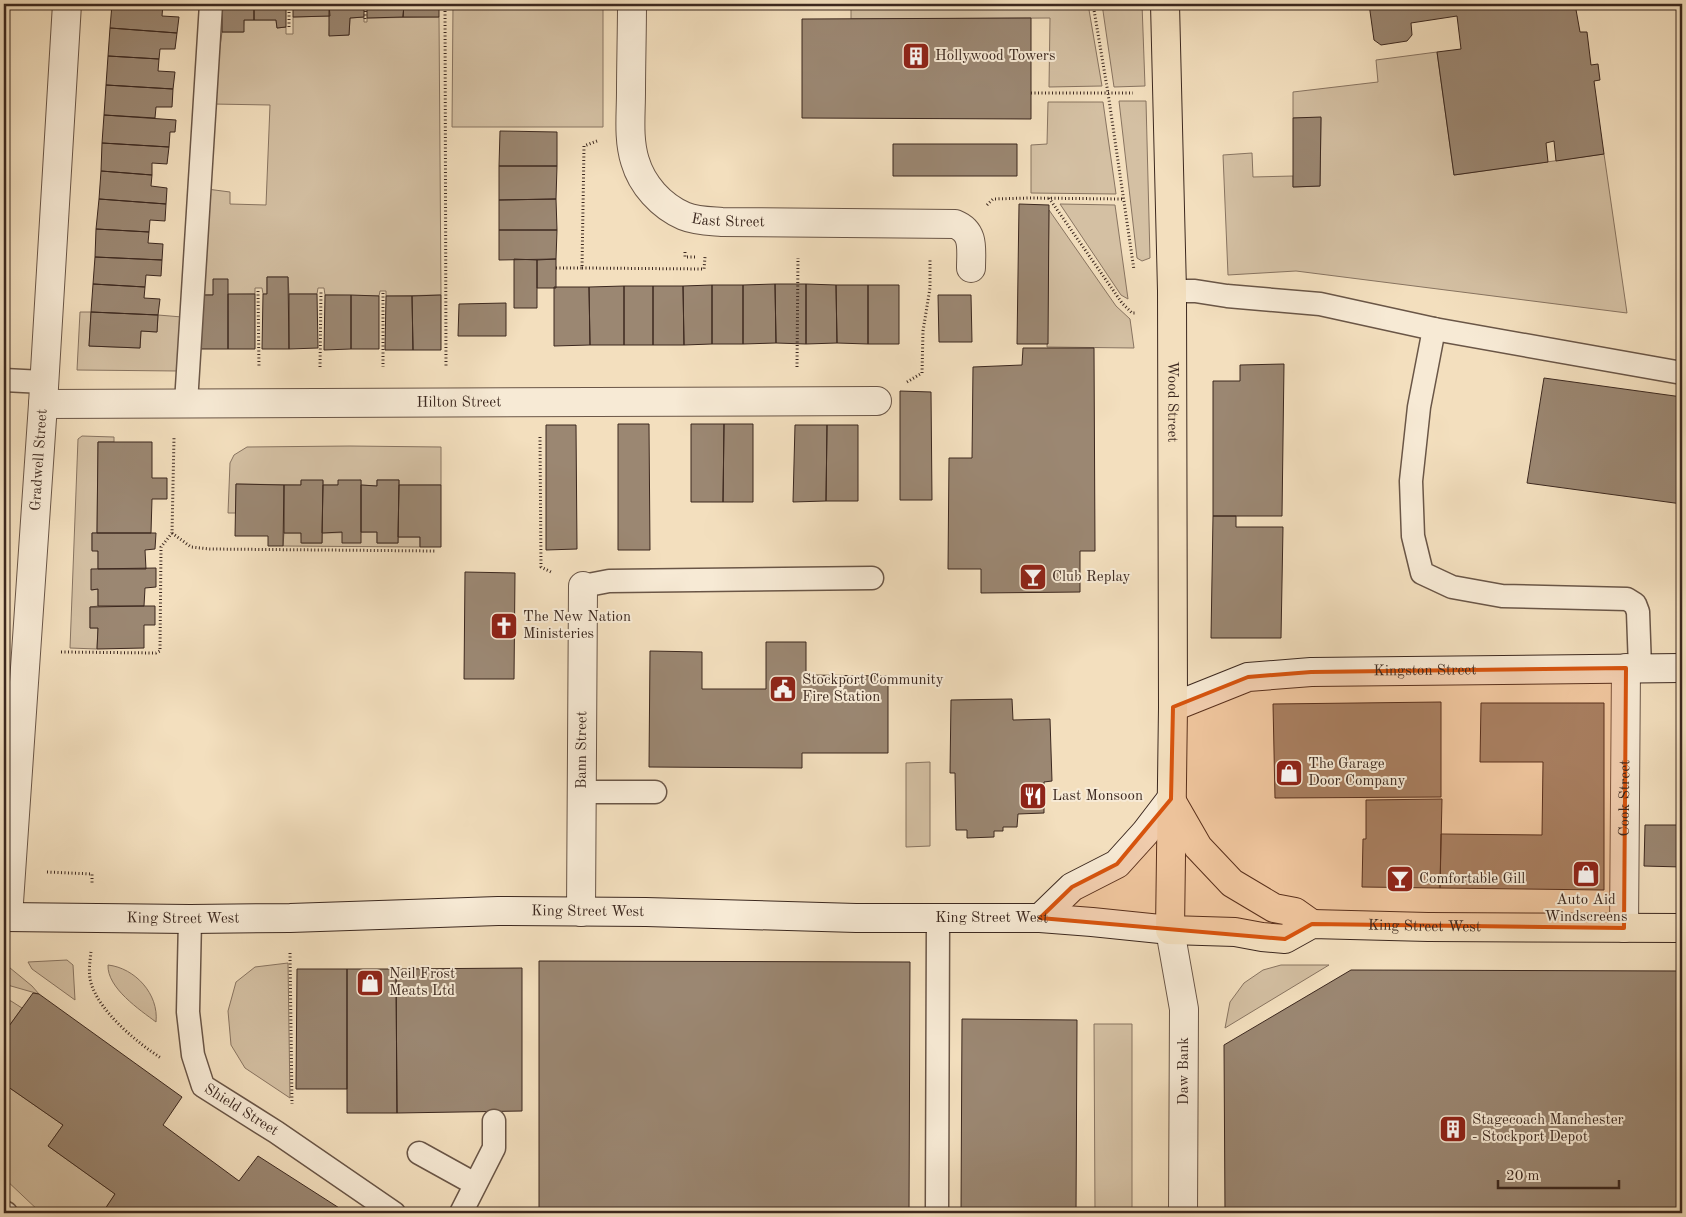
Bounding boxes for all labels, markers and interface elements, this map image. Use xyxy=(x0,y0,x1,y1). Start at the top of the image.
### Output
building icon: Hollywood Towers xyxy=(901,41,931,71)
place label: Hollywood Towers xyxy=(935,49,1056,64)
street label: East Street xyxy=(690,211,765,230)
street label: Wood Street xyxy=(1165,361,1180,443)
street label: Hilton Street xyxy=(417,395,501,410)
street label: Gradwell Street xyxy=(28,409,50,512)
bar icon: Club Replay xyxy=(1018,562,1048,592)
place label: Club Replay xyxy=(1052,570,1131,585)
place label: The New Nation Ministeries xyxy=(523,610,631,642)
church icon: The New Nation Ministeries xyxy=(489,611,519,641)
street label: Kingston Street xyxy=(1373,663,1477,679)
place label: Stockport Community Fire Station xyxy=(802,673,944,705)
public building icon: Stockport Community Fire Station xyxy=(768,674,798,704)
street label: Bann Street xyxy=(574,711,590,789)
place label: The Garage Door Company xyxy=(1308,757,1406,789)
shop icon: The Garage Door Company xyxy=(1274,758,1304,788)
street label: Cook Street xyxy=(1617,760,1633,836)
restaurant icon: Last Monsoon xyxy=(1018,781,1048,811)
place label: Last Monsoon xyxy=(1052,789,1143,804)
shop icon: Auto Aid Windscreens xyxy=(1571,859,1601,889)
bar icon: Comfortable Gill xyxy=(1385,864,1415,894)
place label: Comfortable Gill xyxy=(1419,872,1525,887)
place label: Auto Aid Windscreens xyxy=(1545,893,1627,925)
street label: King Street West xyxy=(531,904,644,919)
street label: King Street West xyxy=(126,911,240,927)
street label: King Street West xyxy=(935,911,1049,926)
street label: King Street West xyxy=(1368,918,1481,935)
place label: Neil Frost Meats Ltd xyxy=(389,967,455,999)
shop icon: Neil Frost Meats Ltd xyxy=(355,968,385,998)
street label: Daw Bank xyxy=(1177,1037,1192,1105)
street label: Shield Street xyxy=(201,1081,281,1139)
place label: Stagecoach Manchester - Stockport Depot xyxy=(1472,1113,1624,1145)
building icon: Stagecoach Manchester - Stockport Depot xyxy=(1438,1114,1468,1144)
scale bar xyxy=(1498,1157,1620,1189)
text: 20 m xyxy=(1506,1169,1540,1184)

